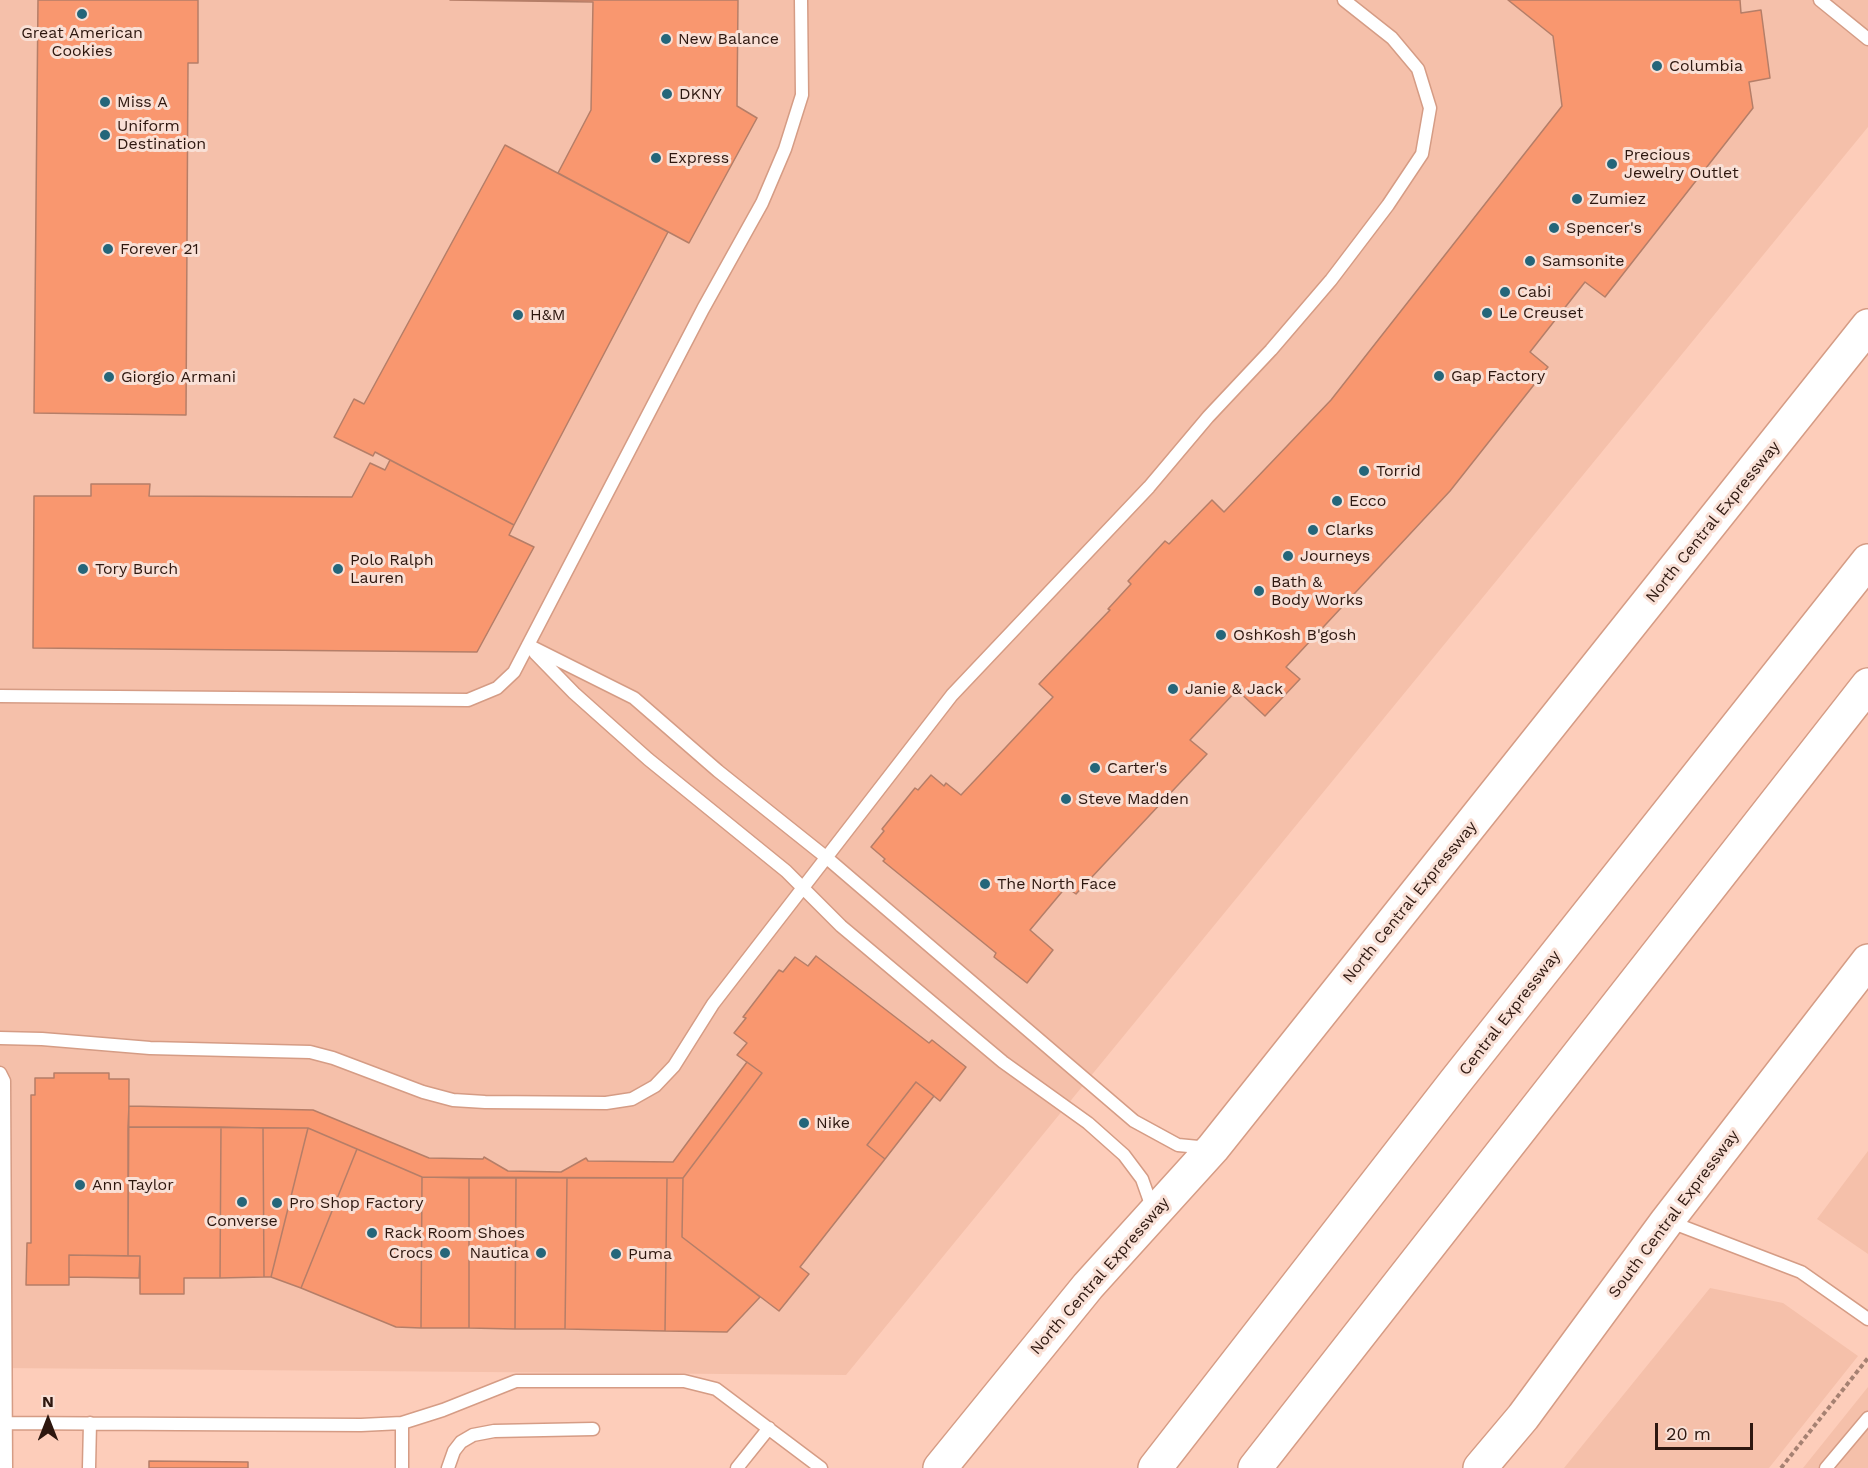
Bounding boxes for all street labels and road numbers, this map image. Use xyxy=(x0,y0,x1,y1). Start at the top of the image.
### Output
street label: North Central Expressway xyxy=(1642,437,1784,607)
street label: North Central Expressway xyxy=(1339,817,1481,987)
street label: Central Expressway xyxy=(1455,947,1565,1079)
street label: South Central Expressway xyxy=(1605,1126,1743,1302)
street label: North Central Expressway xyxy=(1026,1193,1174,1359)

